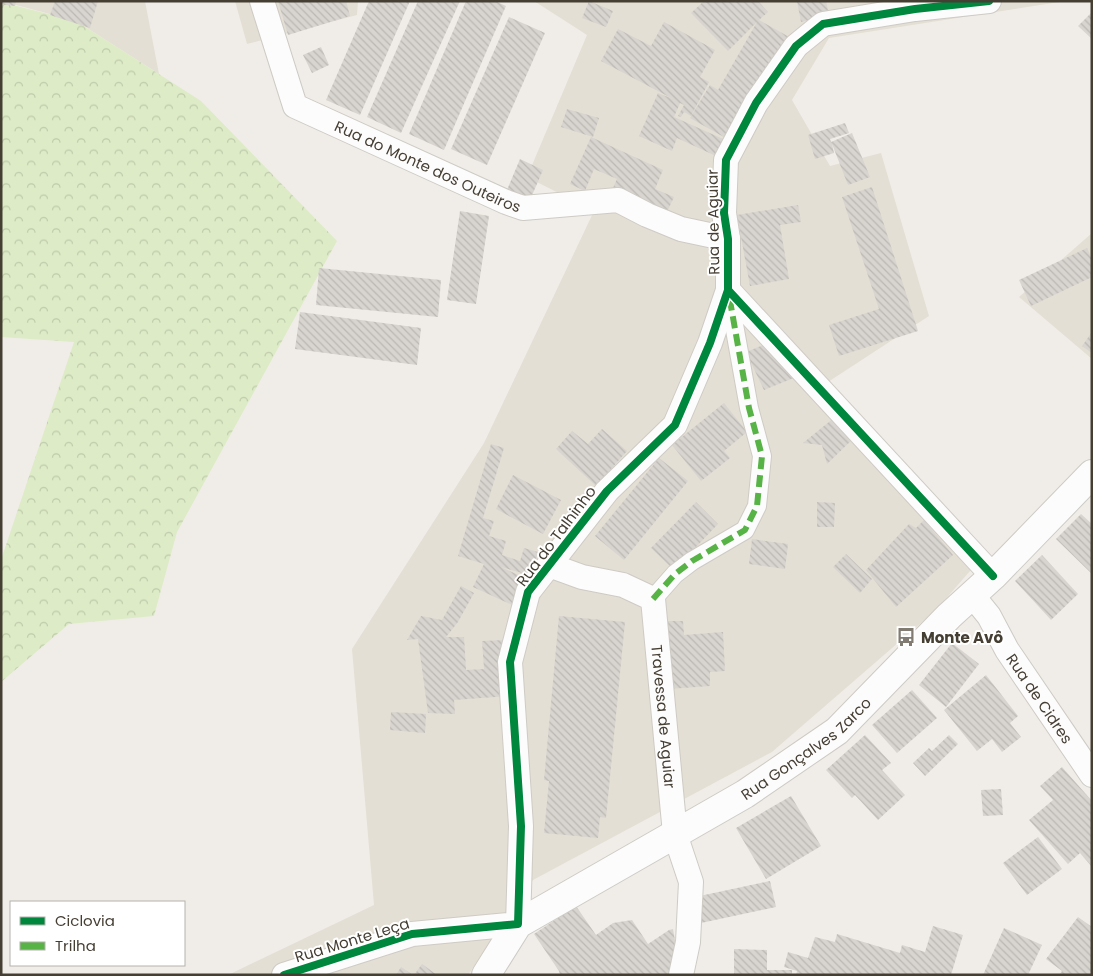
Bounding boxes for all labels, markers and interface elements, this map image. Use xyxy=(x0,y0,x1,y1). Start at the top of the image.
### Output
street label: Rua do Monte dos Outeiros xyxy=(331,115,524,217)
street label: Rua de Aguiar xyxy=(702,169,724,275)
street label: Rua do Talhinho xyxy=(511,482,601,590)
bus stop icon: Monte Avô xyxy=(895,626,917,648)
place label: Monte Avô xyxy=(921,627,1003,648)
street label: Travessa de Aguiar xyxy=(647,644,681,790)
street label: Rua de Cidres xyxy=(1002,649,1078,748)
street label: Rua Gonçalves Zarco xyxy=(736,692,875,805)
legend xyxy=(10,901,185,966)
text: Ciclovia xyxy=(55,910,115,931)
street label: Rua Monte Leça xyxy=(292,913,412,967)
text: Trilha xyxy=(55,935,96,956)

